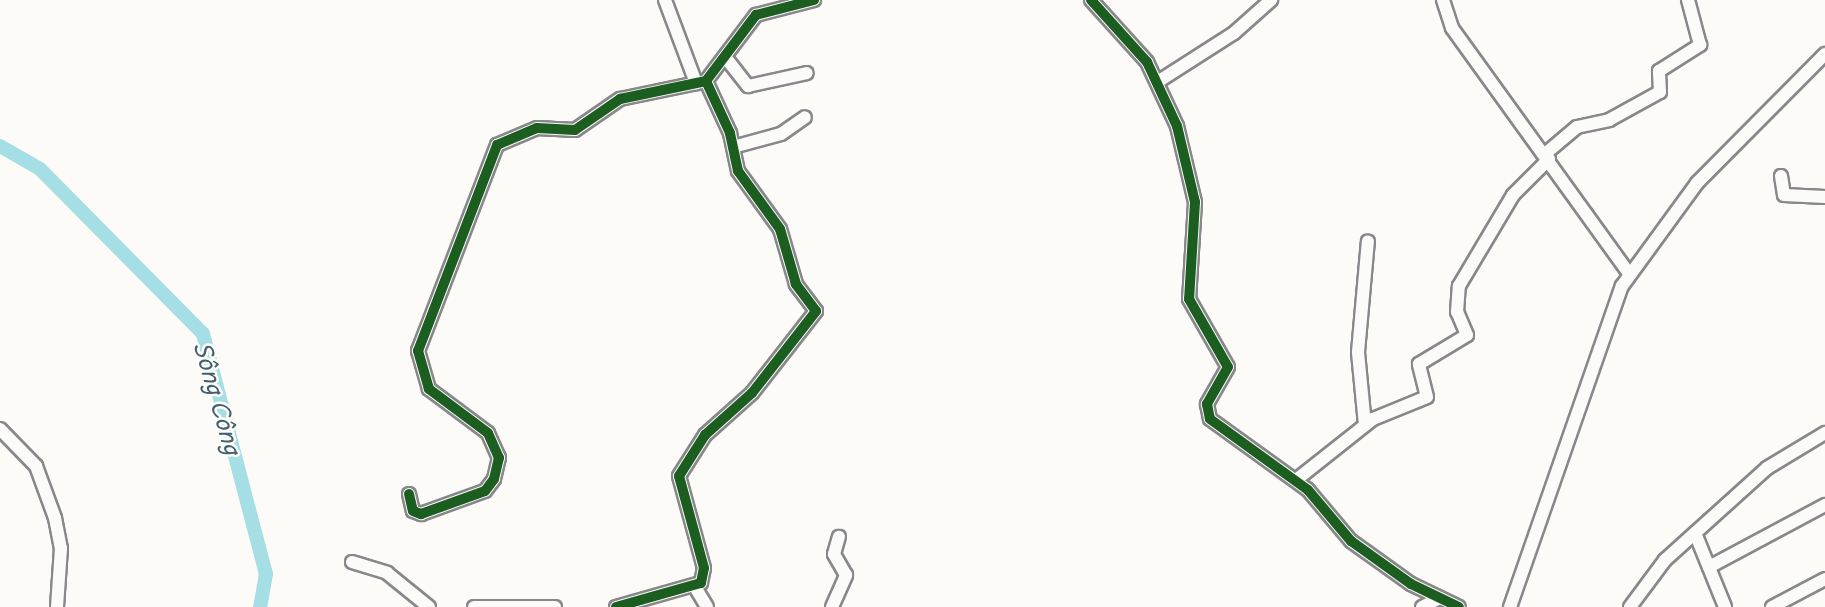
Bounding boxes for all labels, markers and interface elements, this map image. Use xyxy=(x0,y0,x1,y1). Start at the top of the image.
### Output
water label: Sông Công xyxy=(188,337,248,459)

